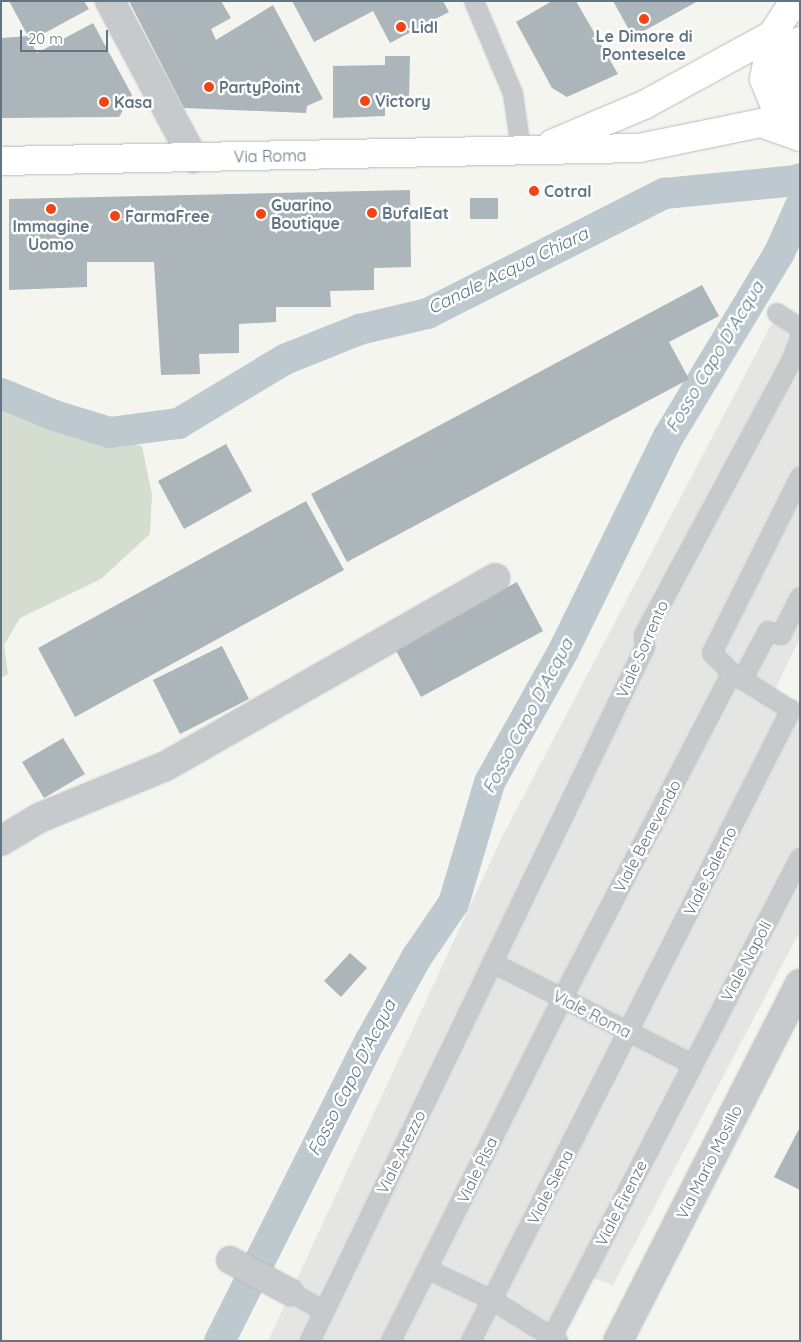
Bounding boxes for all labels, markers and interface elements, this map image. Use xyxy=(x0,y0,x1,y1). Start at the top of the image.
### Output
marker: Le Dimore di Ponteselce xyxy=(638,13,650,25)
place label: Lidl xyxy=(411,17,438,37)
scale bar xyxy=(22,20,110,52)
marker: Lidl xyxy=(395,21,407,33)
place label: Le Dimore di Ponteselce xyxy=(595,26,693,64)
text: 20 m xyxy=(28,29,63,48)
place label: PartyPoint xyxy=(219,77,301,97)
marker: PartyPoint xyxy=(203,81,215,93)
place label: Victory xyxy=(375,91,431,111)
place label: Kasa xyxy=(114,92,152,112)
marker: Victory xyxy=(359,95,371,107)
marker: Kasa xyxy=(98,96,110,108)
street label: Via Roma xyxy=(233,146,307,166)
place label: Cotral xyxy=(544,181,592,201)
marker: Cotral xyxy=(528,185,540,197)
place label: Guarino Boutique xyxy=(271,195,340,233)
marker: Immagine Uomo xyxy=(45,203,57,215)
place label: BufalEat xyxy=(382,203,449,223)
place label: FarmaFree xyxy=(125,206,210,226)
marker: BufalEat xyxy=(366,207,378,219)
marker: Guarino Boutique xyxy=(255,208,267,220)
marker: FarmaFree xyxy=(109,210,121,222)
place label: Immagine Uomo xyxy=(13,216,89,254)
water label: Canale Acqua Chiara xyxy=(424,223,592,319)
water label: Fosso Capo D'Acqua xyxy=(661,278,769,436)
street label: Viale Sorrento xyxy=(612,597,672,701)
water label: Fosso Capo D'Acqua xyxy=(478,635,578,797)
street label: Viale Benevendo xyxy=(609,777,685,895)
street label: Viale Salerno xyxy=(679,823,741,919)
street label: Viale Napoli xyxy=(717,917,775,1005)
street label: Viale Roma xyxy=(550,986,634,1042)
water label: Fosso Capo D'Acqua xyxy=(303,996,401,1160)
street label: Via Mario Mosillo xyxy=(672,1102,746,1222)
street label: Viale Arezzo xyxy=(372,1107,430,1197)
street label: Viale Pisa xyxy=(453,1134,501,1206)
street label: Viale Siena xyxy=(523,1147,577,1227)
street label: Viale Firenze xyxy=(591,1157,651,1249)

